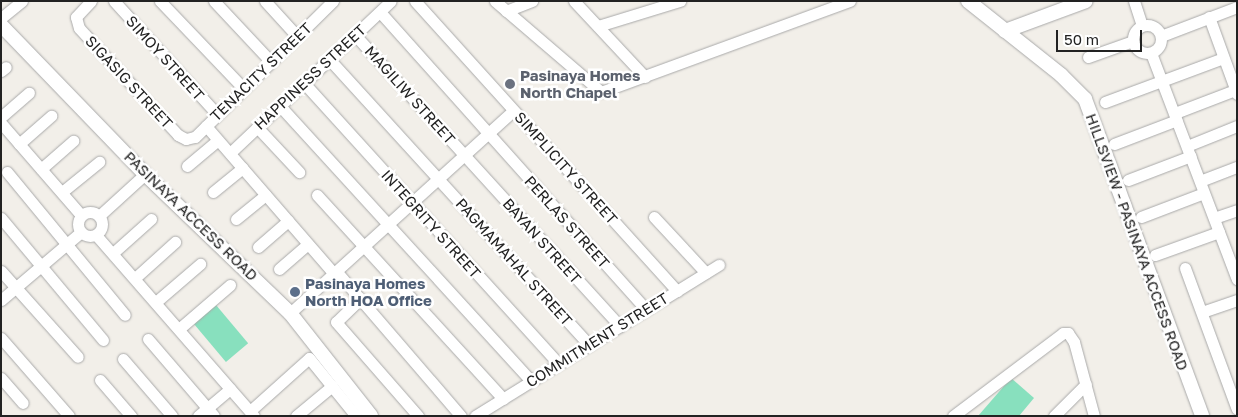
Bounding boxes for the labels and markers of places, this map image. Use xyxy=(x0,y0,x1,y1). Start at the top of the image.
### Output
place label: Pasinaya Homes North Chapel xyxy=(520,66,640,101)
marker: Pasinaya Homes North Chapel xyxy=(504,78,516,90)
place label: Pasinaya Homes North HOA Office xyxy=(305,274,432,309)
marker: Pasinaya Homes North HOA Office xyxy=(289,286,301,298)

